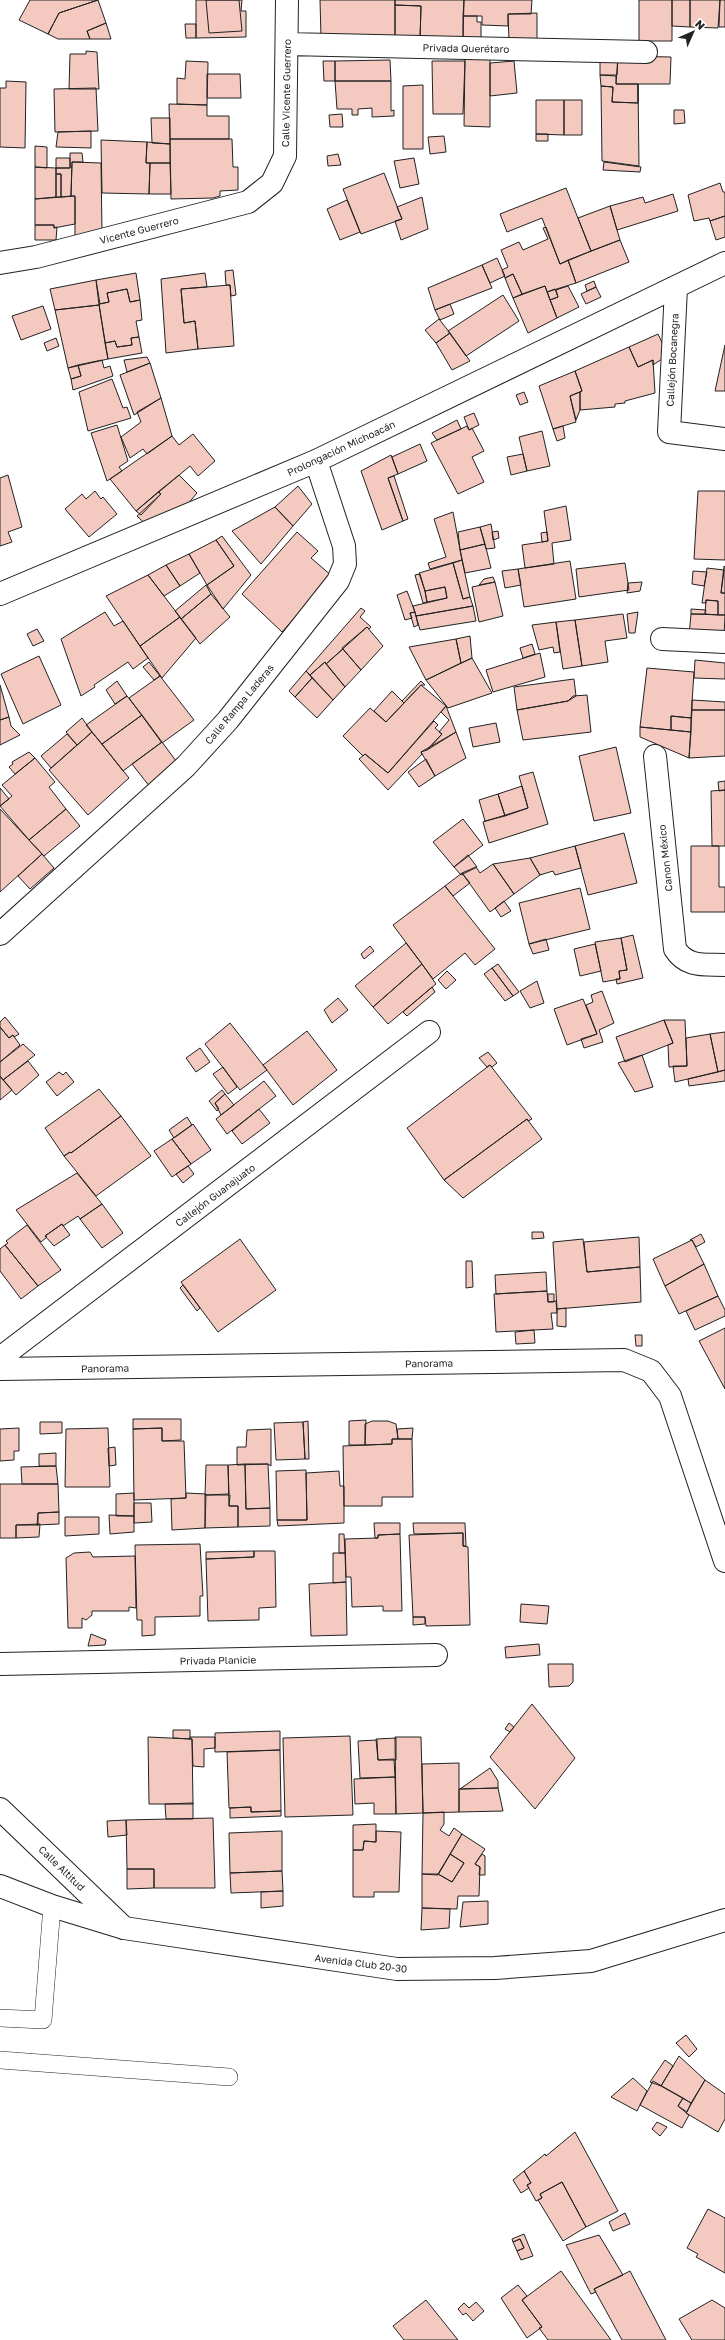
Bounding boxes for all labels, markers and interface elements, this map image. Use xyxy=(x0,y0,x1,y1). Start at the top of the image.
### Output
north arrow xyxy=(673,12,713,52)
text: N xyxy=(693,17,708,32)
street label: Calle Vicente Guerrero xyxy=(279,39,293,147)
street label: Privada Querétaro xyxy=(423,41,509,55)
street label: Vicente Guerrero xyxy=(98,214,180,246)
street label: Callejón Bocanegra xyxy=(664,313,680,407)
street label: Prolongación Michoacán xyxy=(285,418,397,478)
street label: Calle Rampa Laderas xyxy=(202,662,276,746)
street label: Canon México xyxy=(656,824,674,892)
street label: Callejón Guanajuato xyxy=(173,1161,257,1229)
street label: Panorama xyxy=(405,1357,453,1369)
street label: Panorama xyxy=(81,1362,129,1374)
street label: Privada Planicie xyxy=(180,1653,257,1667)
street label: Calle Altitud xyxy=(36,1843,88,1893)
street label: Avenida Club 20-30 xyxy=(314,1951,408,1975)

